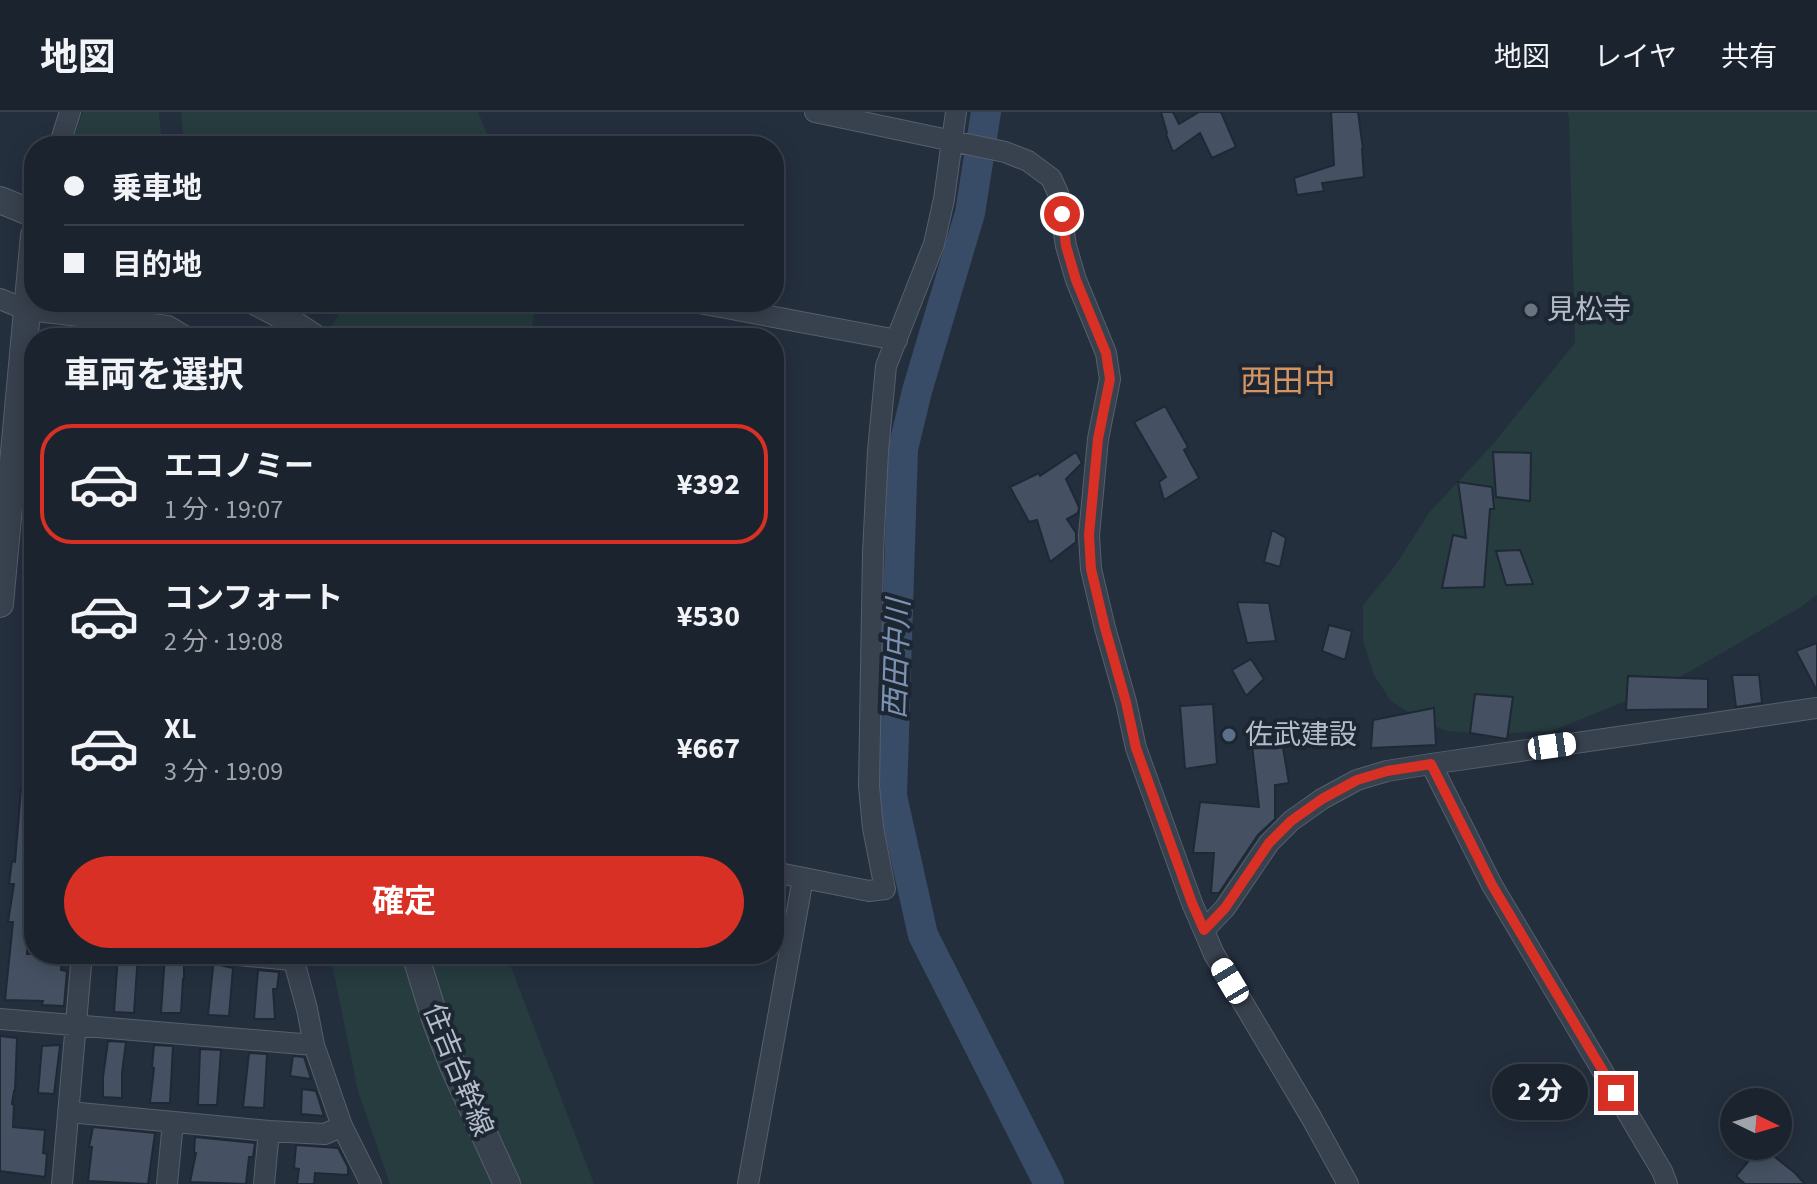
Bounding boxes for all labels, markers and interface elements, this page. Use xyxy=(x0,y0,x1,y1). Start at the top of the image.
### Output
text: 地図 xyxy=(40,31,116,85)
text: 地図 xyxy=(1494,37,1550,77)
text: レイヤ xyxy=(1594,37,1677,77)
text: 共有 xyxy=(1721,37,1777,77)
text: 乗車地 xyxy=(112,167,202,210)
route start xyxy=(1044,196,1080,232)
text: 目的地 xyxy=(112,244,202,287)
place label: 見松寺 xyxy=(1547,290,1631,330)
marker: 見松寺 xyxy=(1522,301,1540,319)
text: 車両を選択 xyxy=(64,350,244,401)
district label: 西田中 xyxy=(1240,359,1336,405)
text: エコノミー xyxy=(164,445,314,488)
icon: car xyxy=(68,448,140,520)
text: ¥392 xyxy=(677,463,740,506)
text: 1 分 · 19:07 xyxy=(164,491,283,528)
text: コンフォート xyxy=(164,577,343,620)
icon: car xyxy=(68,580,140,652)
text: ¥530 xyxy=(677,595,740,638)
water label: 西田中川 xyxy=(873,595,921,720)
text: 2 分 · 19:08 xyxy=(164,623,283,660)
text: XL xyxy=(164,707,197,750)
icon: car xyxy=(68,712,140,784)
place label: 佐武建設 xyxy=(1245,715,1357,755)
marker: 佐武建設 xyxy=(1220,726,1238,744)
text: ¥667 xyxy=(677,727,740,770)
car xyxy=(1527,731,1577,761)
text: 3 分 · 19:09 xyxy=(164,753,283,790)
button: 確定 xyxy=(64,856,744,948)
car xyxy=(1207,954,1253,1008)
street label: 住吉台幹線 xyxy=(413,998,503,1142)
callout: 2 分 xyxy=(1492,1065,1588,1121)
text: 2 分 xyxy=(1518,1073,1562,1110)
route end xyxy=(1598,1075,1634,1111)
north arrow xyxy=(1720,1088,1792,1160)
map controls xyxy=(1720,1088,1792,1160)

